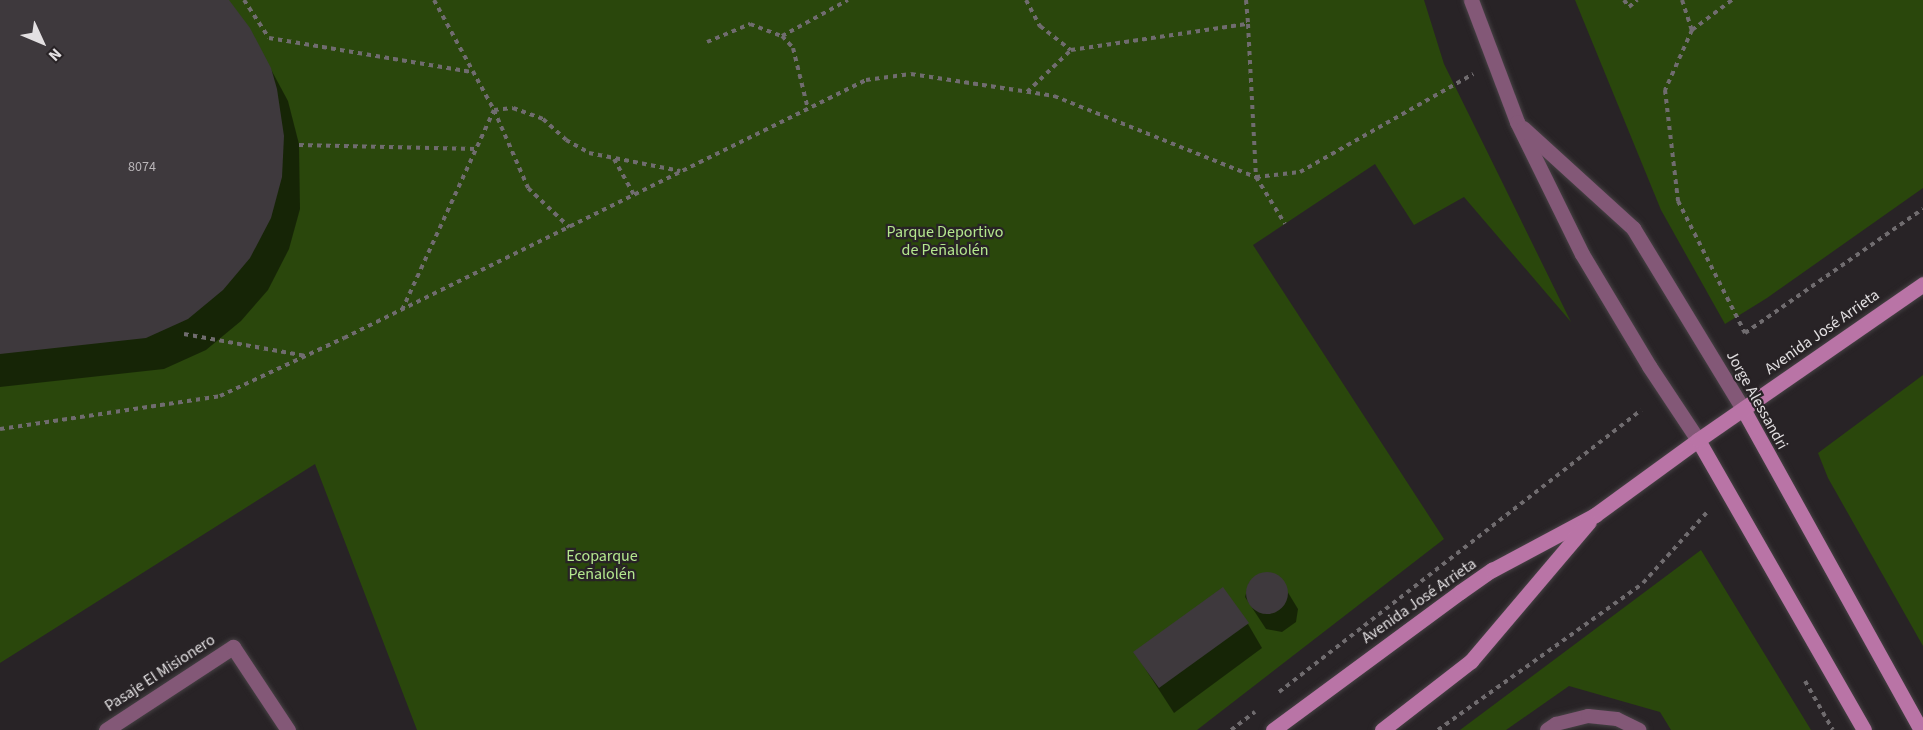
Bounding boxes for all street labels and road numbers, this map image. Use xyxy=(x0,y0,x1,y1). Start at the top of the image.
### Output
street label: Avenida José Arrieta xyxy=(1761,285,1883,379)
street label: Jorge Alessandri xyxy=(1722,347,1792,453)
street label: Avenida José Arrieta xyxy=(1358,554,1480,648)
street label: Pasaje El Misionero xyxy=(101,630,219,716)

